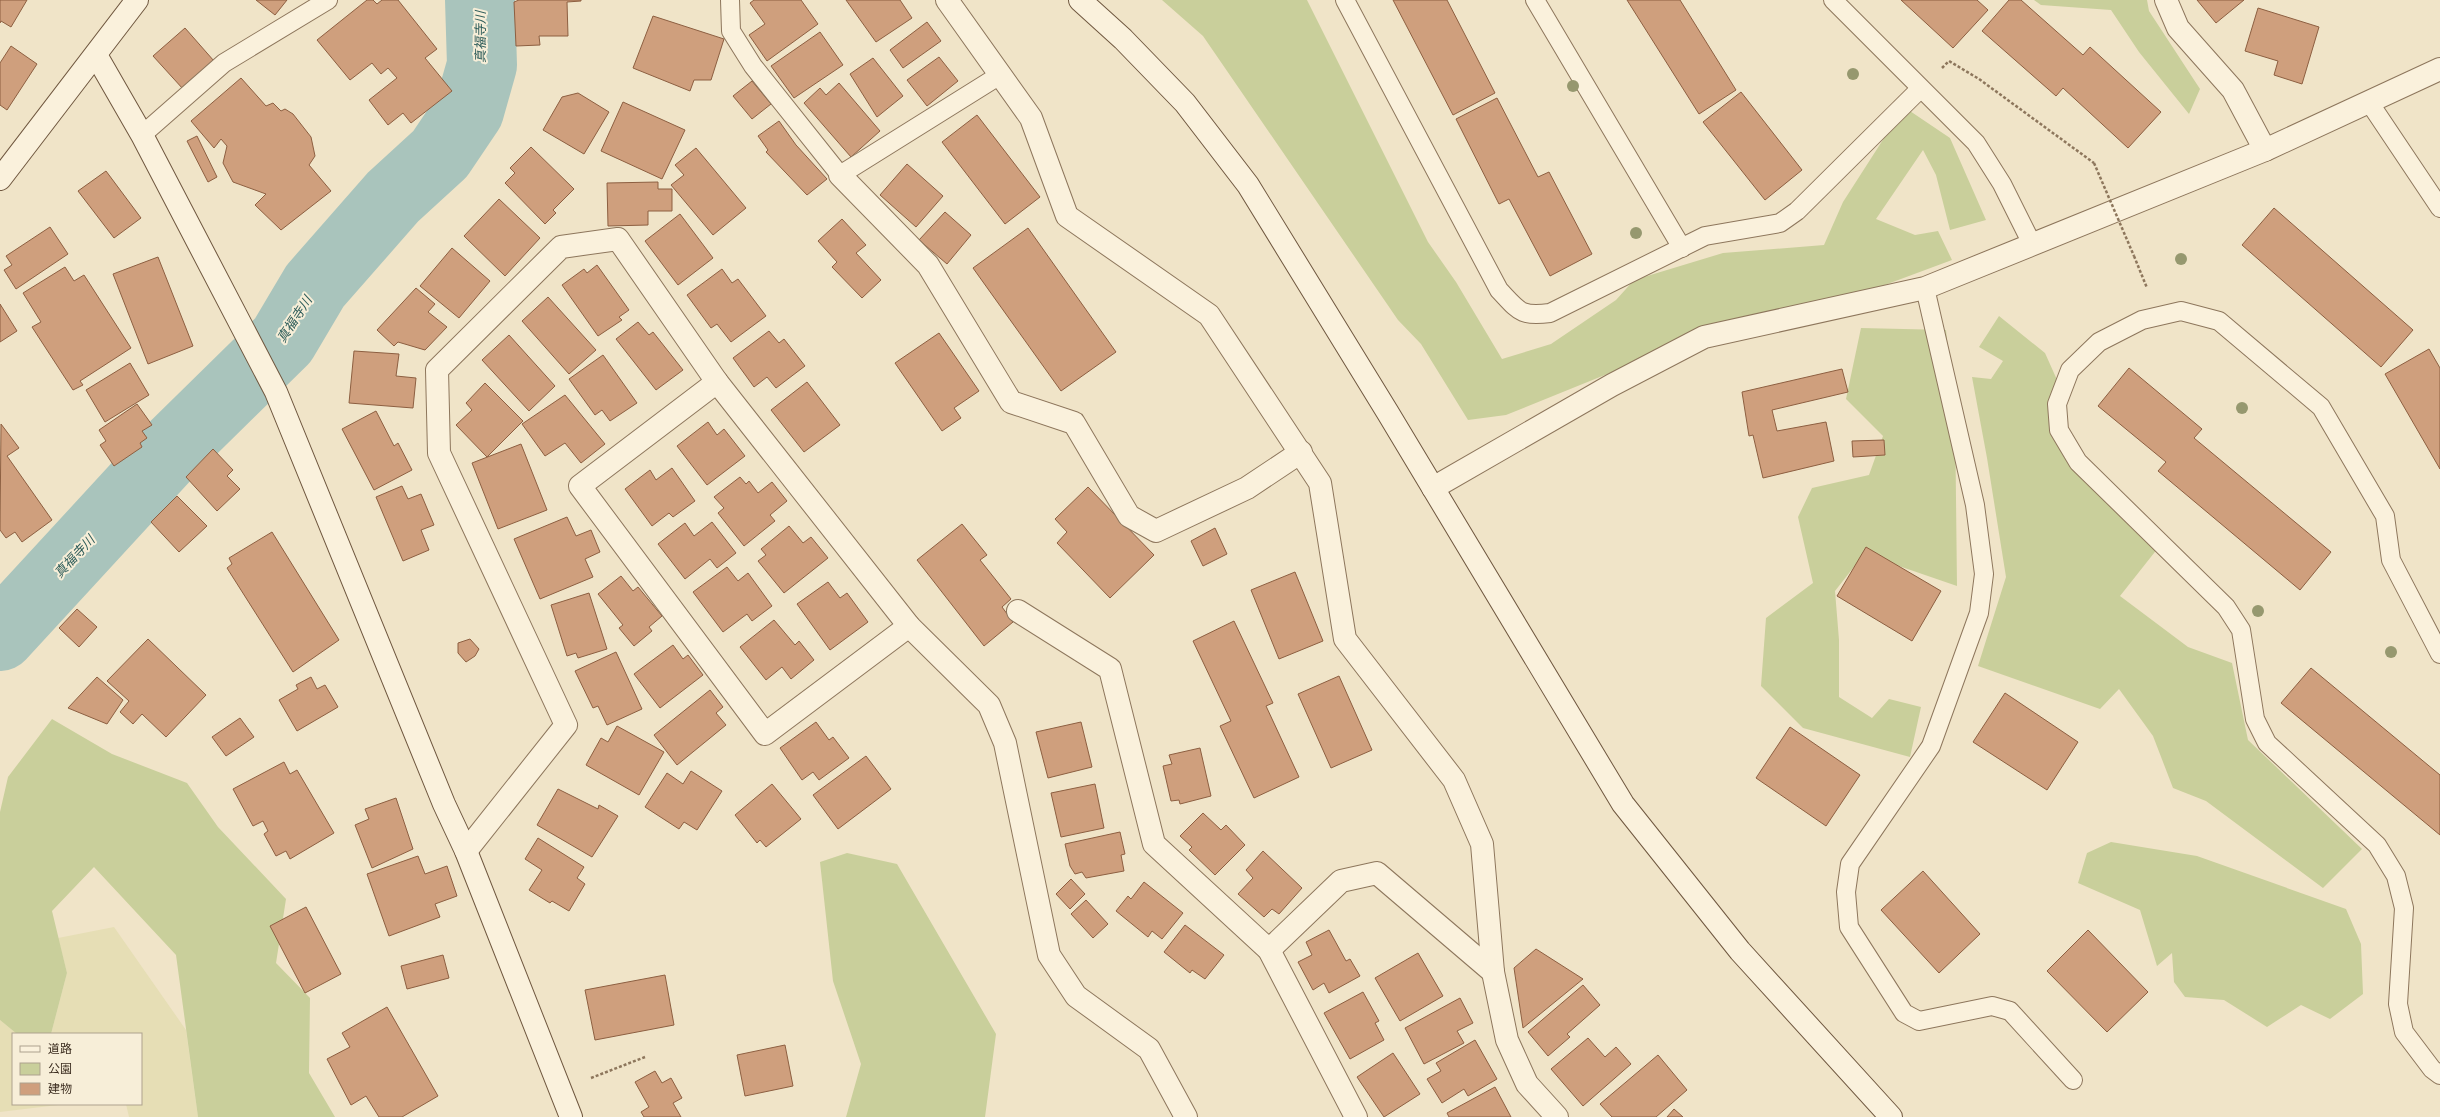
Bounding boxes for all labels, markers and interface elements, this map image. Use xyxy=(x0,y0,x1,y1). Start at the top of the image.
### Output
water label: 真福寺川 xyxy=(472,9,489,63)
water label: 真福寺川 xyxy=(273,291,317,346)
water label: 真福寺川 xyxy=(50,530,100,581)
legend xyxy=(12,1033,142,1105)
text: 道路 xyxy=(48,1041,72,1057)
text: 公園 xyxy=(48,1061,72,1077)
text: 建物 xyxy=(48,1081,72,1097)

